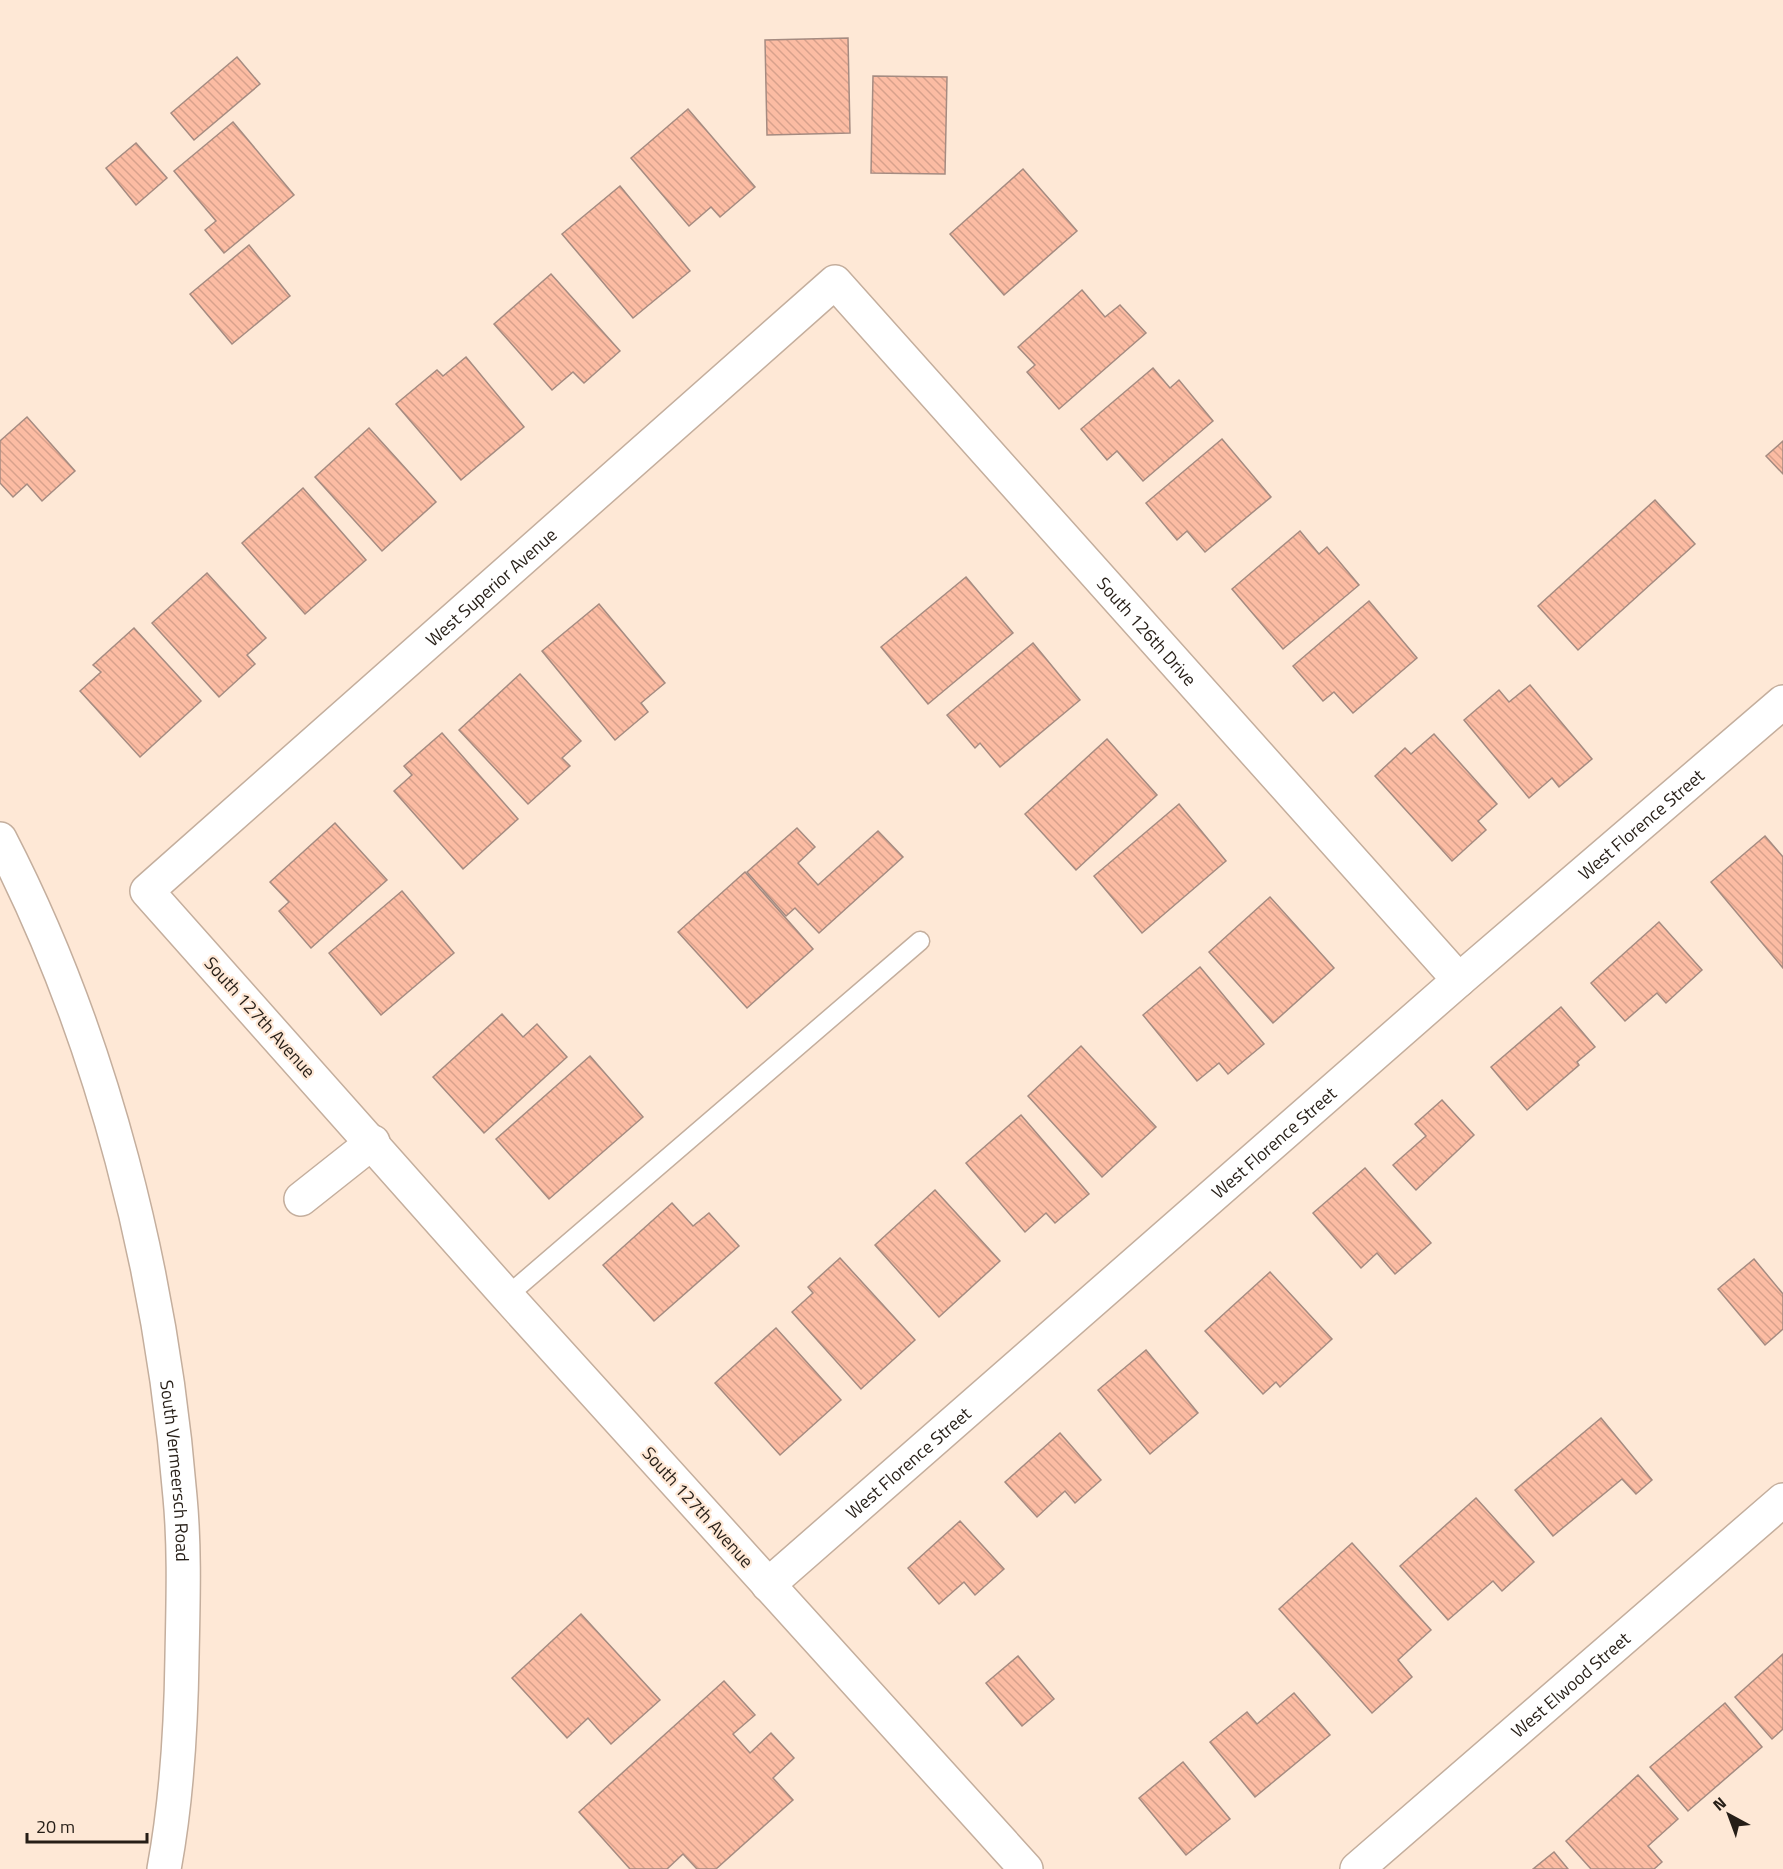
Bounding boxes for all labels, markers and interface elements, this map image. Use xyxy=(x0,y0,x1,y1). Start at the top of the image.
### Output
street label: West Superior Avenue xyxy=(419,521,562,652)
street label: South 126th Drive xyxy=(1091,570,1203,692)
street label: West Florence Street xyxy=(1572,762,1710,886)
street label: South 127th Avenue xyxy=(198,950,322,1084)
street label: West Florence Street xyxy=(1205,1079,1343,1205)
street label: South Vermeersch Road xyxy=(154,1378,197,1562)
street label: West Florence Street xyxy=(839,1400,977,1525)
street label: South 127th Avenue xyxy=(636,1440,760,1574)
street label: West Elwood Street xyxy=(1505,1625,1636,1744)
north arrow xyxy=(1699,1785,1759,1845)
text: N xyxy=(1707,1791,1731,1816)
scale bar xyxy=(27,1806,147,1844)
text: 20 m xyxy=(36,1813,75,1840)

